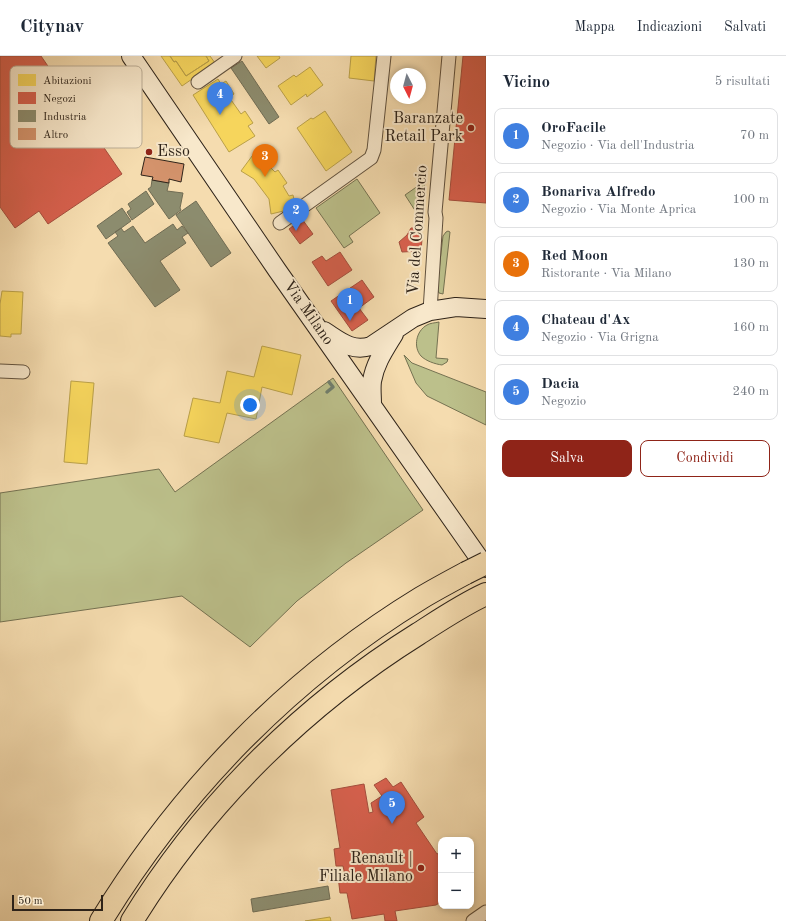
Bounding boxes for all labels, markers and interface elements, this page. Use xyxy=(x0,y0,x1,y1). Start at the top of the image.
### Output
text: Citynav xyxy=(20,18,84,37)
text: Mappa xyxy=(575,20,615,34)
text: Indicazioni xyxy=(637,20,702,34)
text: Salvati xyxy=(724,20,766,34)
legend xyxy=(10,66,142,148)
north arrow xyxy=(390,68,426,104)
text: Vicino xyxy=(502,74,550,91)
text: 5 risultati xyxy=(715,75,770,88)
text: Abitazioni xyxy=(43,76,91,87)
pin: 4 xyxy=(207,82,233,115)
text: Negozi xyxy=(43,94,76,105)
place label: Baranzate Retail Park xyxy=(385,111,463,145)
text: Industria xyxy=(43,112,87,123)
text: OroFacile xyxy=(541,121,606,136)
marker: Baranzate Retail Park xyxy=(466,123,476,133)
text: 1 xyxy=(512,129,520,142)
text: 70 m xyxy=(740,129,769,142)
text: Altro xyxy=(43,130,68,141)
text: Negozio · Via dell'Industria xyxy=(541,139,694,152)
place label: Esso xyxy=(157,144,190,160)
pin: 3 xyxy=(252,144,278,177)
marker: Esso xyxy=(144,147,154,157)
street label: Via del Commercio xyxy=(405,165,431,295)
text: Bonariva Alfredo xyxy=(541,185,656,200)
text: 2 xyxy=(512,193,520,206)
text: 100 m xyxy=(732,193,769,206)
pin: 2 xyxy=(283,198,309,231)
text: Negozio · Via Monte Aprica xyxy=(541,203,696,216)
text: Red Moon xyxy=(541,249,608,264)
text: 3 xyxy=(512,257,520,270)
text: 130 m xyxy=(732,257,769,270)
text: Ristorante · Via Milano xyxy=(541,267,672,280)
street label: Via Milano xyxy=(280,278,336,348)
pin: 1 xyxy=(337,288,363,321)
text: Chateau d'Ax xyxy=(541,313,630,328)
text: 4 xyxy=(512,321,520,334)
text: 160 m xyxy=(732,321,769,334)
text: Negozio · Via Grigna xyxy=(541,331,659,344)
text: Dacia xyxy=(541,377,580,392)
text: 5 xyxy=(512,385,520,398)
text: 240 m xyxy=(732,385,769,398)
your location xyxy=(240,395,260,415)
text: Negozio xyxy=(541,395,586,408)
button: Salva xyxy=(502,440,632,477)
button: Condividi xyxy=(640,440,770,477)
pin: 5 xyxy=(379,791,405,824)
map controls xyxy=(438,837,474,909)
button: + xyxy=(438,837,474,873)
place label: Renault | Filiale Milano xyxy=(319,851,413,885)
marker: Renault | Filiale Milano xyxy=(416,863,426,873)
button: − xyxy=(438,873,474,909)
scale bar xyxy=(12,893,103,912)
text: 50 m xyxy=(18,896,43,907)

